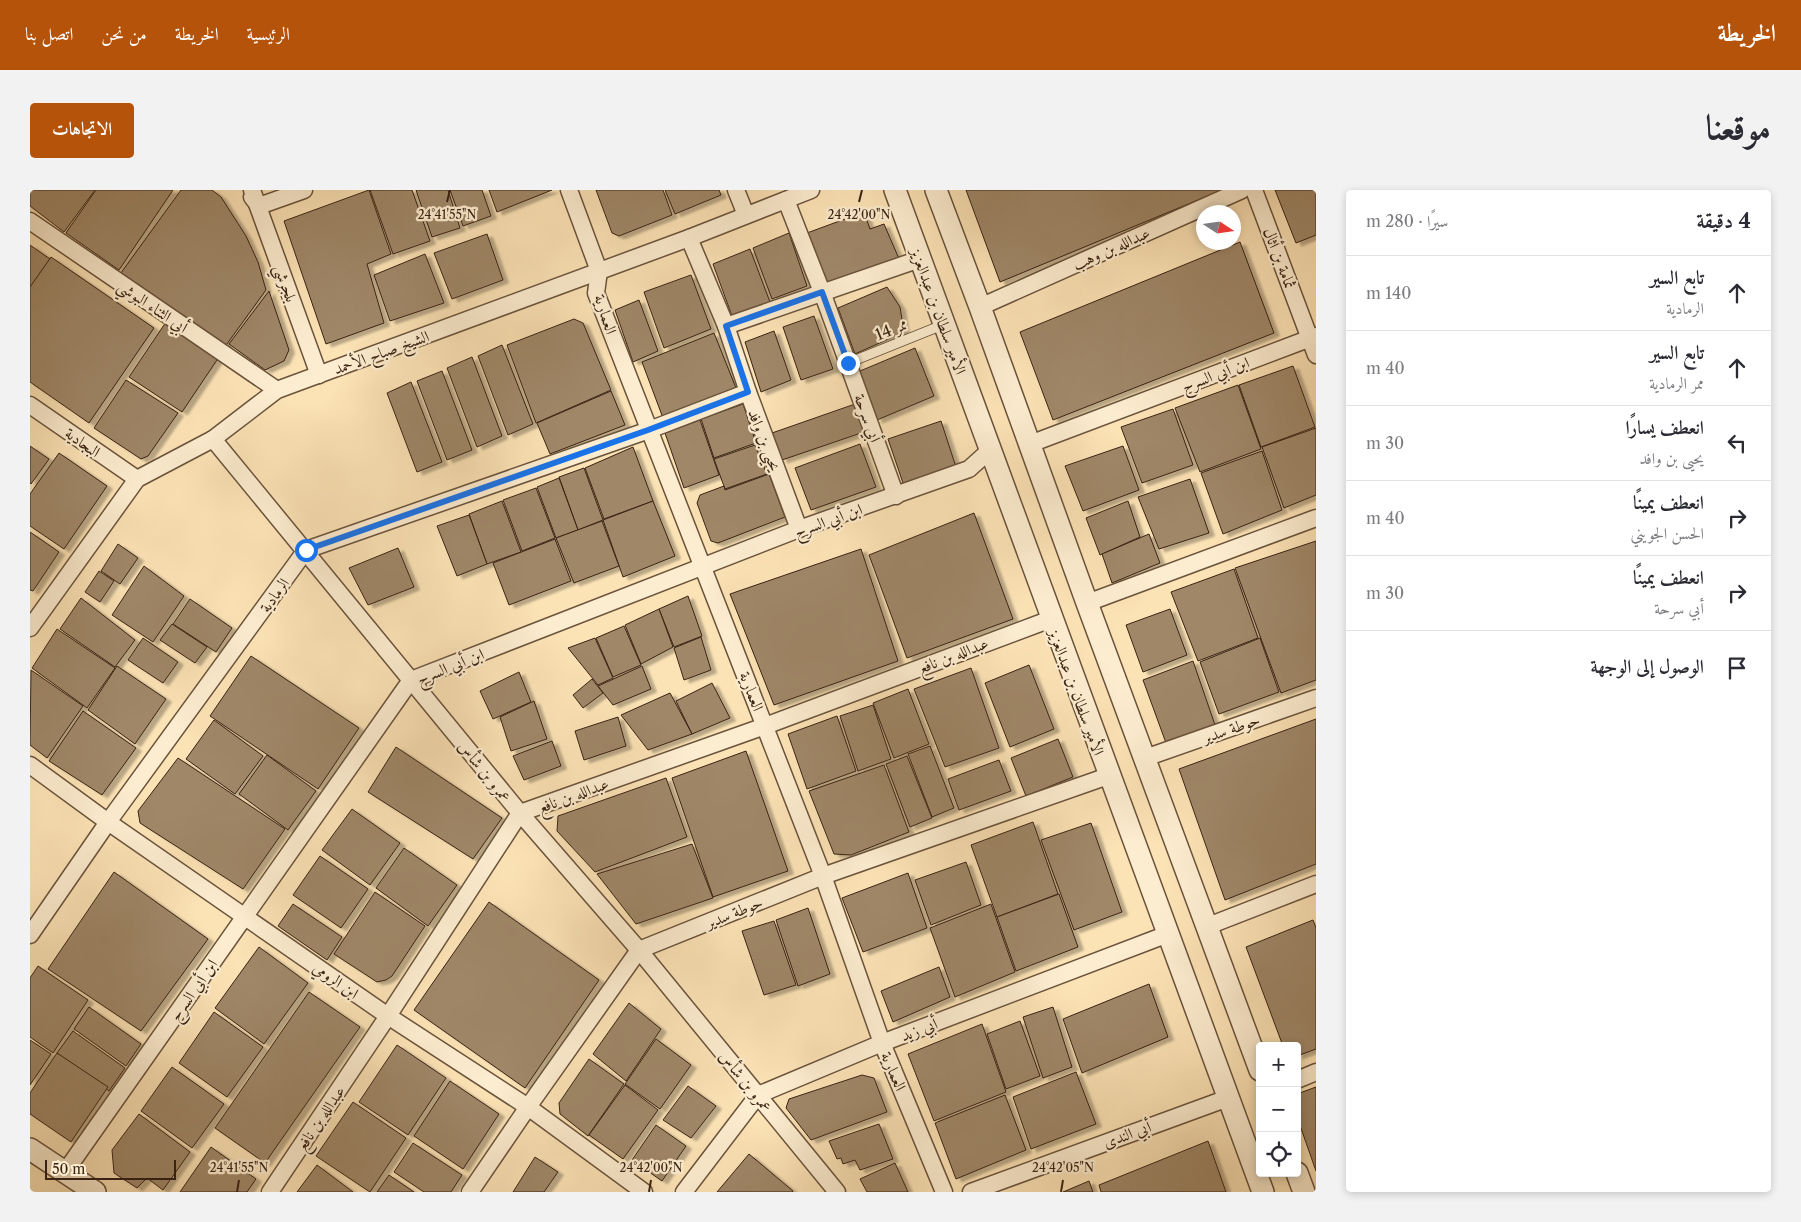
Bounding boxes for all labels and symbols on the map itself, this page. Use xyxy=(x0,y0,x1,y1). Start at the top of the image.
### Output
north arrow xyxy=(1196,205,1241,250)
text: 24°41'55"N xyxy=(418,207,476,222)
text: 24°42'00"N xyxy=(828,207,891,222)
street label: عبدالله بن وهب xyxy=(1069,222,1153,275)
street label: ثمامة بن أثال xyxy=(1258,224,1302,292)
street label: الأمير سلطان بن عبدالعزيز xyxy=(905,243,972,377)
street label: بلجرشي xyxy=(264,261,302,307)
street label: أبي الثناء البوشي xyxy=(111,274,193,342)
street label: العمارية xyxy=(589,292,622,337)
street label: ممر 14 xyxy=(872,314,910,345)
street label: الشيخ صباح الأحمد xyxy=(330,325,433,383)
street label: ابن أبي السرح xyxy=(1178,351,1254,401)
route end xyxy=(837,352,860,375)
street label: أبي سرحة xyxy=(847,391,887,446)
street label: يحيى بن وافد xyxy=(740,406,786,476)
street label: البجادية xyxy=(61,423,105,462)
street label: ابن أبي السرح xyxy=(791,497,867,546)
route start xyxy=(295,539,318,562)
street label: الرمادية xyxy=(255,574,294,617)
street label: الأمير سلطان بن عبدالعزيز xyxy=(1043,624,1110,758)
street label: عبدالله بن نافع xyxy=(915,632,993,683)
street label: ابن أبي السرح xyxy=(413,642,489,693)
street label: العمارية xyxy=(734,668,769,714)
street label: حوطة سدير xyxy=(1198,709,1263,749)
street label: عمرو بن شأس xyxy=(453,736,517,806)
street label: عبدالله بن نافع xyxy=(535,773,613,823)
street label: حوطة سدير xyxy=(701,892,766,934)
street label: ابن أبي السرح xyxy=(164,955,226,1028)
street label: ابن الرومي xyxy=(307,957,363,1005)
street label: أبي زيد xyxy=(897,1012,942,1048)
street label: عمرو بن شأس xyxy=(714,1046,778,1116)
street label: العمارية xyxy=(876,1048,911,1094)
street label: عبدالله بن نافع xyxy=(291,1082,354,1158)
street label: أبي الندى xyxy=(1100,1115,1155,1155)
scale bar xyxy=(45,1157,176,1180)
text: 24°41'55"N xyxy=(210,1160,268,1175)
text: 24°42'00"N xyxy=(620,1160,683,1175)
text: 24°42'05"N xyxy=(1032,1160,1094,1175)

